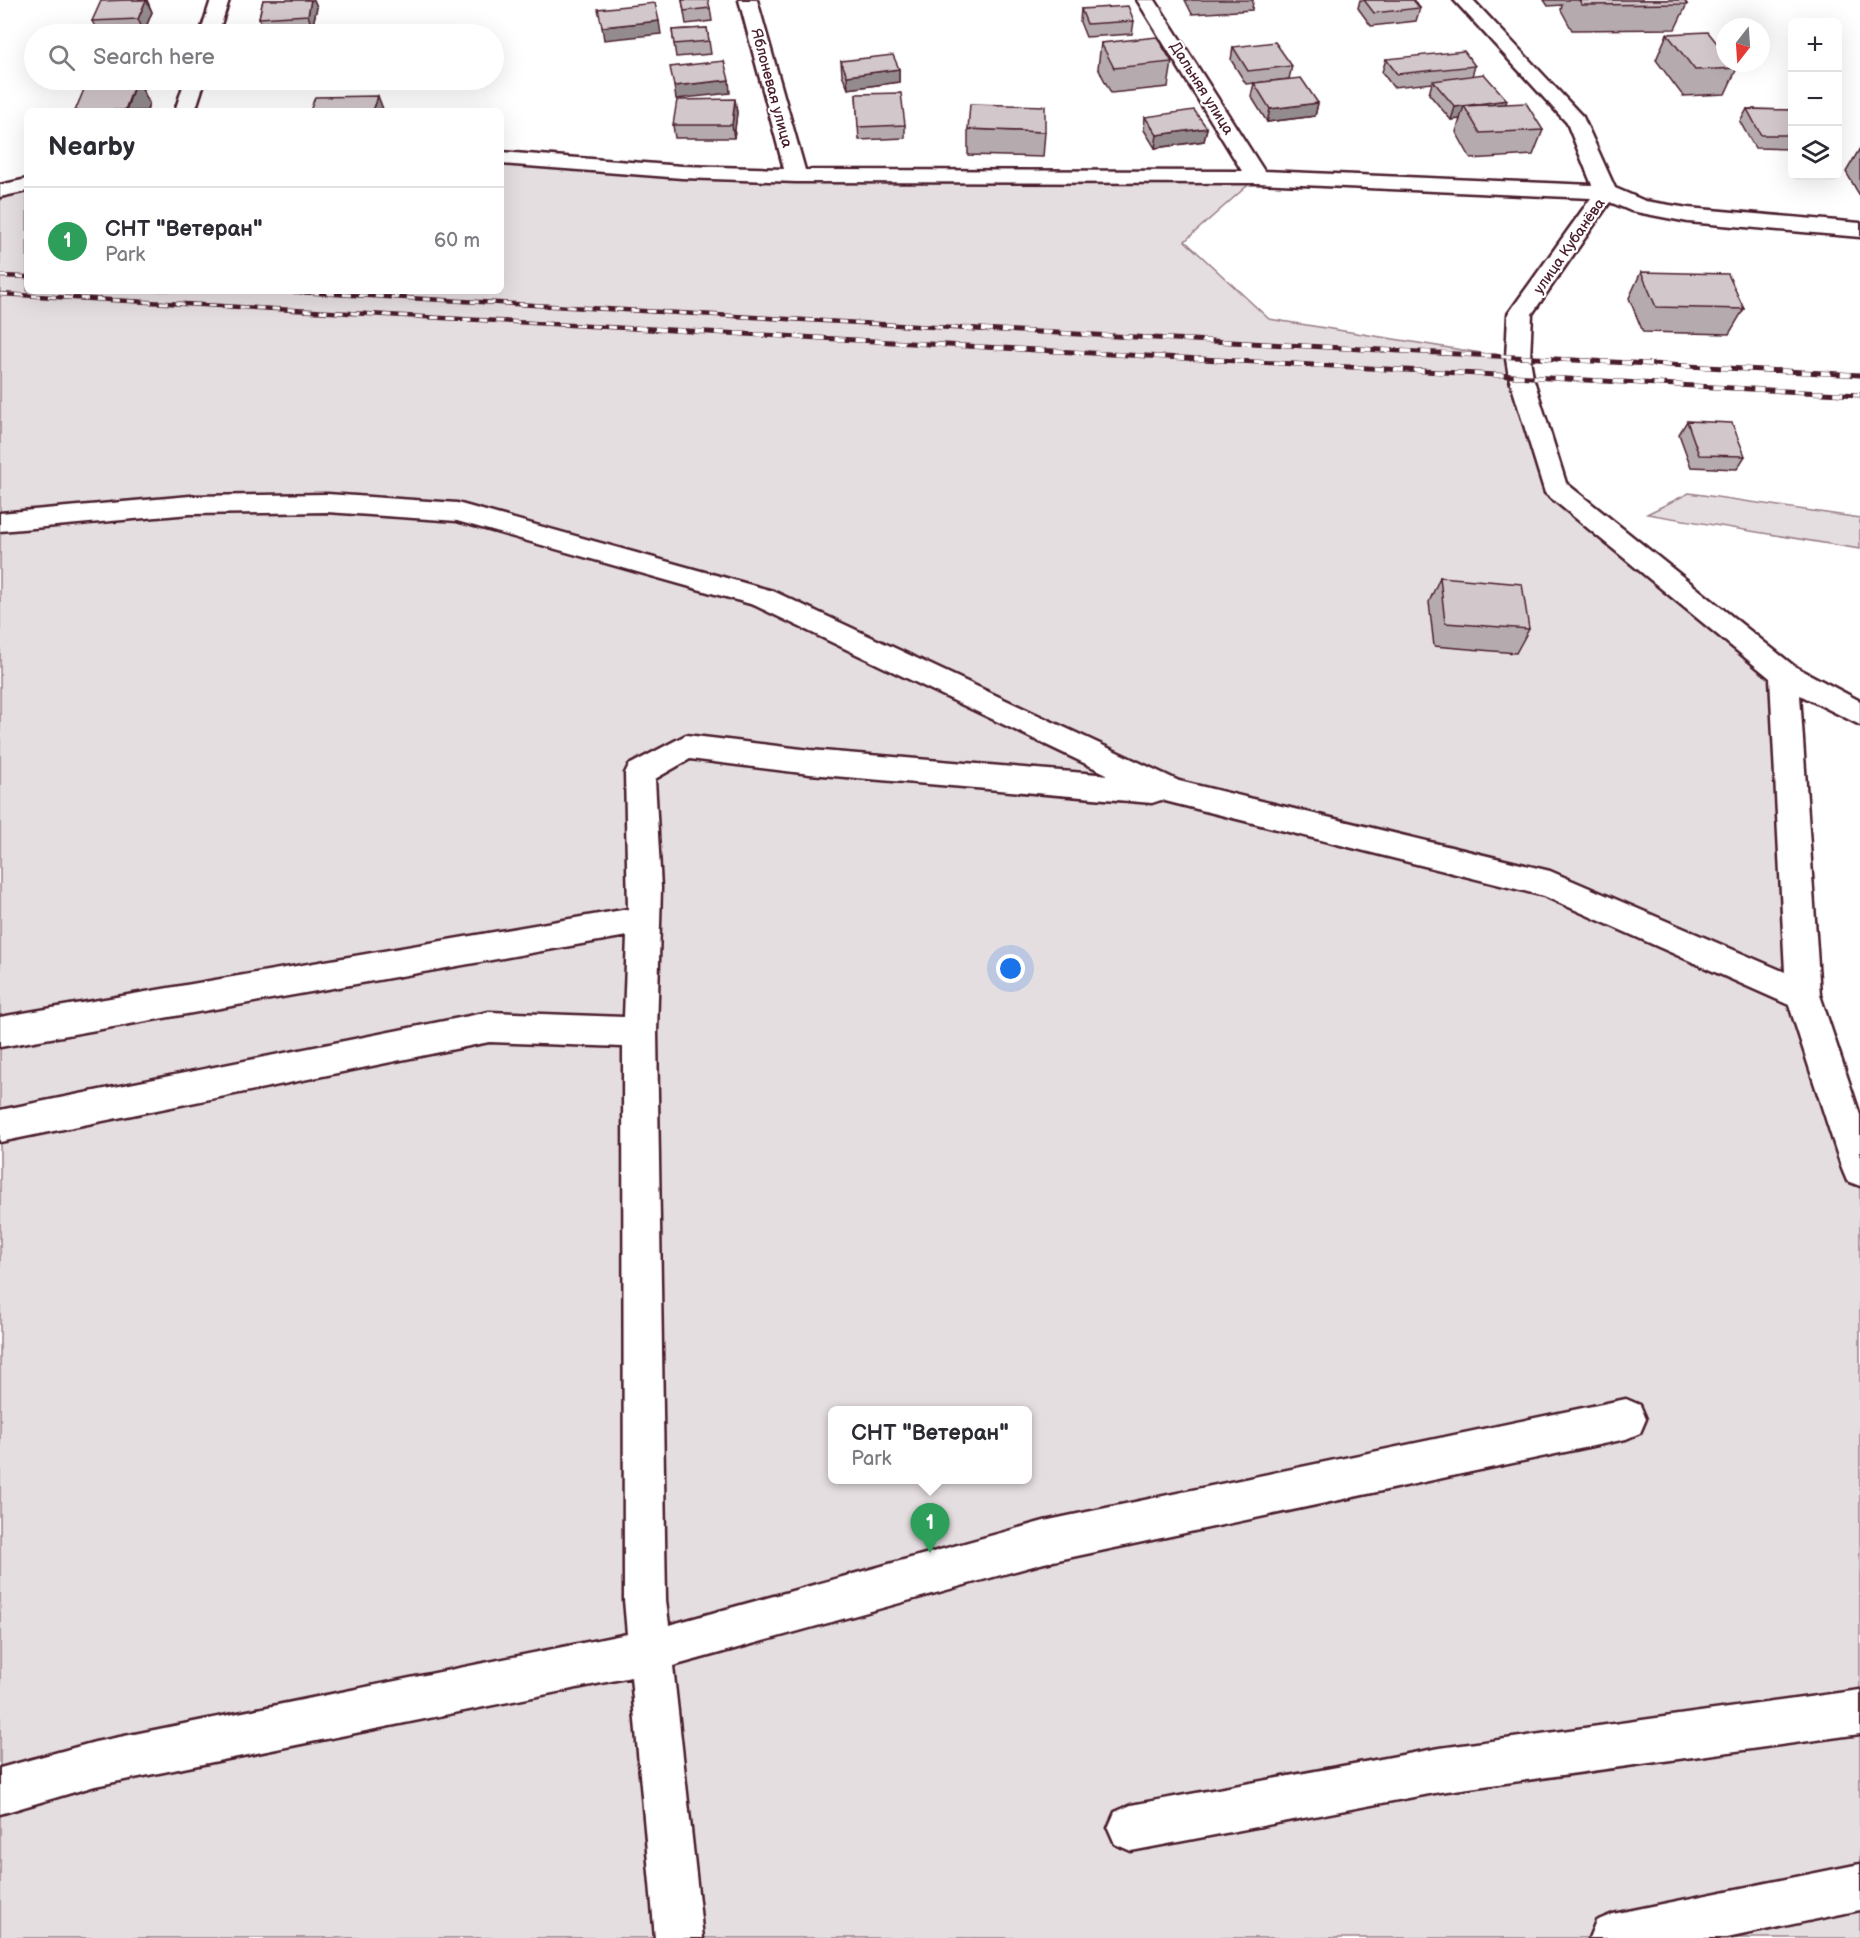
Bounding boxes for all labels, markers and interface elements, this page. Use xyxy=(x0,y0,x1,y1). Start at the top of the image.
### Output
north arrow xyxy=(1716,18,1770,72)
map controls xyxy=(1788,18,1842,180)
button: + xyxy=(1788,18,1842,72)
search box xyxy=(24,24,504,90)
street label: Яблоневая улица xyxy=(746,26,797,150)
street label: Дальняя улица xyxy=(1165,38,1238,138)
icon: search xyxy=(45,41,78,74)
text: Search here xyxy=(93,44,215,71)
button: − xyxy=(1788,72,1842,126)
button: layers xyxy=(1788,126,1842,180)
text: Nearby xyxy=(48,132,135,163)
street label: улица Кубанёва xyxy=(1529,195,1610,298)
text: СНТ "Ветеран" xyxy=(105,216,263,243)
text: 1 xyxy=(63,229,72,253)
text: 60 m xyxy=(434,229,480,253)
text: Park xyxy=(105,243,145,267)
your location xyxy=(996,954,1025,983)
popup xyxy=(828,1406,1032,1484)
text: СНТ "Ветеран" xyxy=(851,1420,1009,1447)
text: Park xyxy=(851,1447,891,1471)
pin: 1 xyxy=(910,1504,950,1553)

